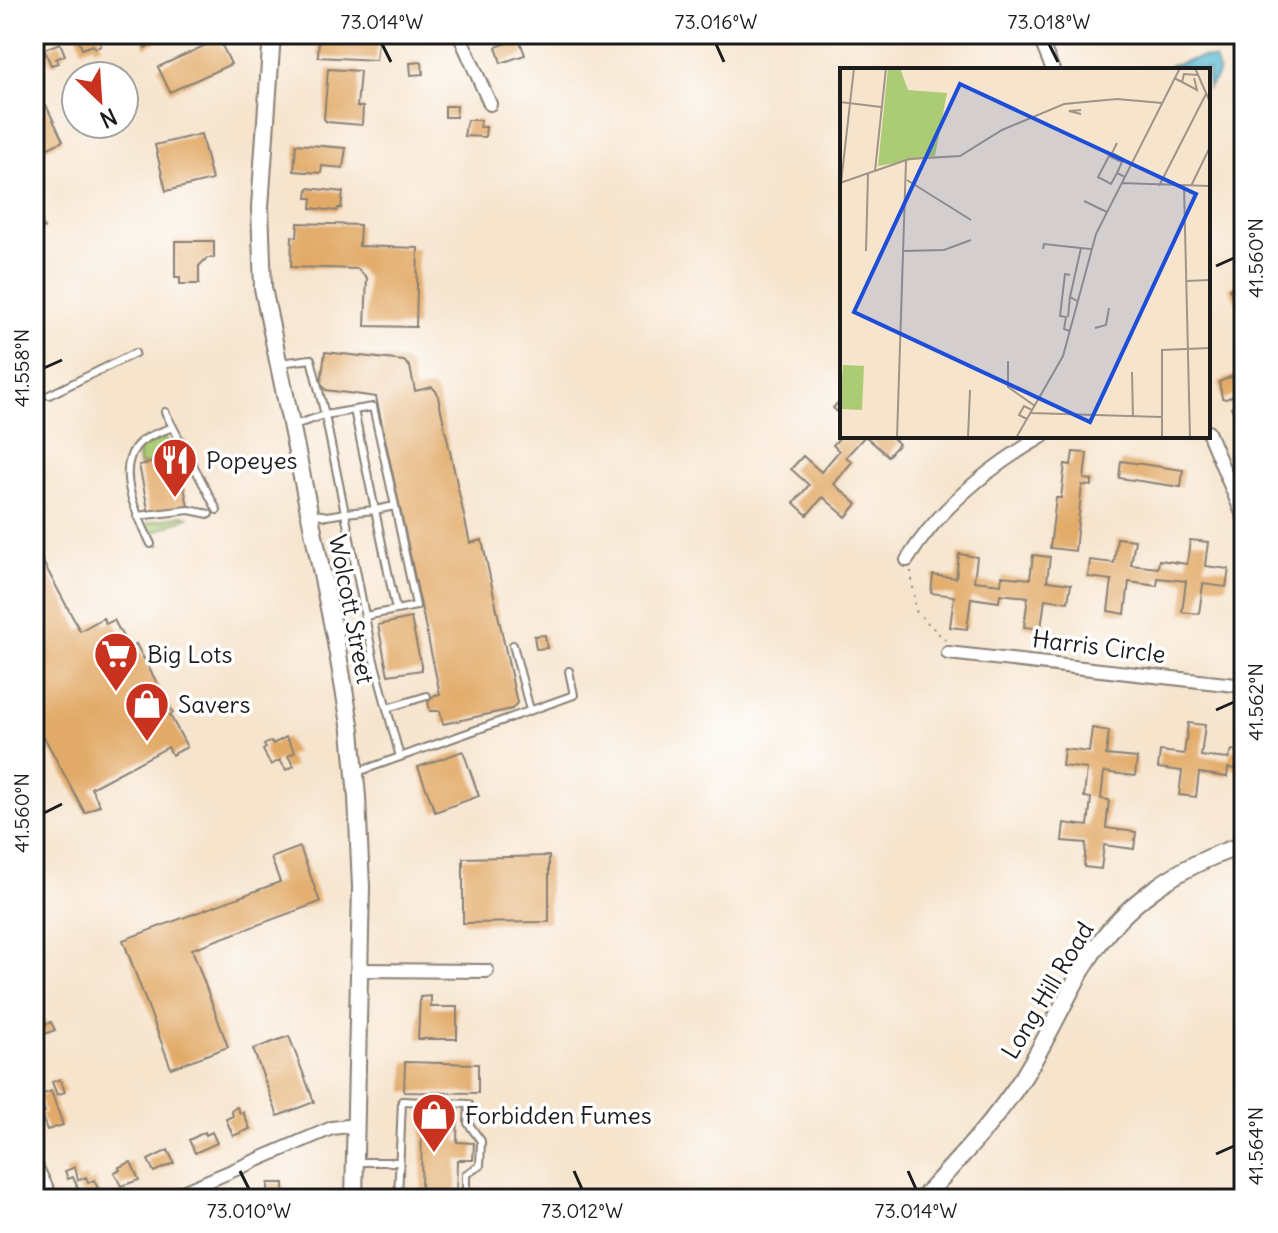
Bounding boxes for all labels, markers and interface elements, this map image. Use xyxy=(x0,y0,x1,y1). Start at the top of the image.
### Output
text: 73.014°W xyxy=(341,9,423,34)
text: 73.016°W xyxy=(675,9,757,34)
text: 73.018°W xyxy=(1008,9,1090,34)
north arrow xyxy=(60,60,140,140)
inset map xyxy=(840,68,1210,438)
text: N xyxy=(96,102,121,134)
text: 41.560°N xyxy=(1243,218,1268,298)
text: 41.558°N xyxy=(9,329,34,407)
restaurant icon: Popeyes xyxy=(151,436,199,499)
place label: Popeyes xyxy=(206,445,298,475)
street label: Wolcott Street xyxy=(323,532,381,686)
street label: Harris Circle xyxy=(1031,623,1167,669)
supermarket icon: Big Lots xyxy=(92,630,140,693)
place label: Big Lots xyxy=(147,639,232,669)
text: 41.562°N xyxy=(1243,663,1268,741)
shop icon: Savers xyxy=(123,680,171,743)
place label: Savers xyxy=(178,689,250,719)
text: 41.560°N xyxy=(9,773,34,853)
street label: Long Hill Road xyxy=(994,916,1100,1064)
shop icon: Forbidden Fumes xyxy=(410,1091,458,1154)
place label: Forbidden Fumes xyxy=(465,1100,652,1130)
text: 41.564°N xyxy=(1243,1107,1268,1185)
text: 73.010°W xyxy=(207,1198,291,1223)
text: 73.012°W xyxy=(541,1198,623,1223)
text: 73.014°W xyxy=(875,1198,957,1223)

